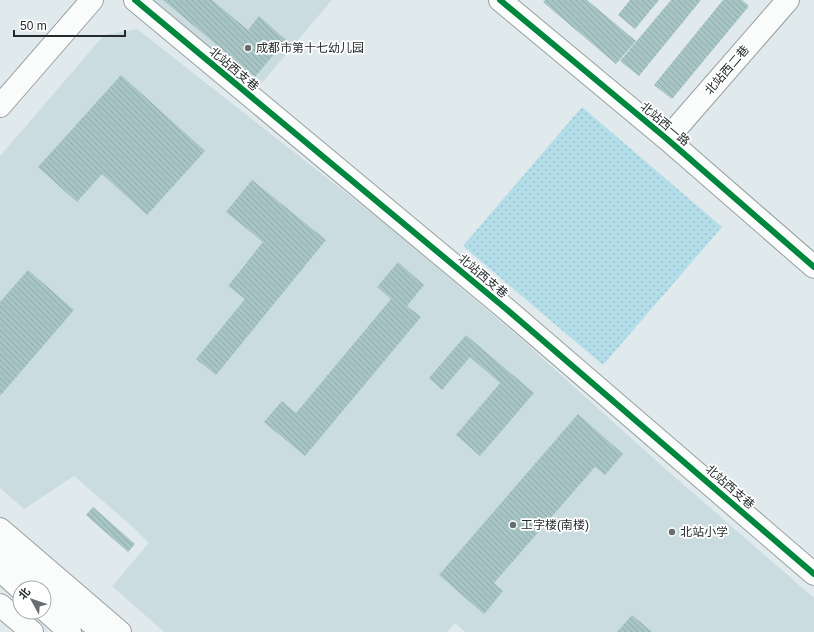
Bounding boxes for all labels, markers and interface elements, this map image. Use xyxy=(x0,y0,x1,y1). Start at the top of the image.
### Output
scale bar xyxy=(14,12,125,38)
text: 50 m xyxy=(20,19,47,33)
place label: 成都市第十七幼儿园 xyxy=(256,41,364,55)
marker: 成都市第十七幼儿园 xyxy=(243,43,253,53)
street label: 北站西二巷 xyxy=(702,43,752,97)
street label: 北站西支巷 xyxy=(207,44,261,94)
street label: 北站西一路 xyxy=(638,99,692,149)
street label: 北站西支巷 xyxy=(456,251,510,301)
street label: 北站西支巷 xyxy=(703,462,757,512)
place label: 工字楼(南楼) xyxy=(521,518,589,532)
marker: 工字楼(南楼) xyxy=(508,520,518,530)
place label: 北站小学 xyxy=(680,525,728,539)
marker: 北站小学 xyxy=(667,527,677,537)
north arrow xyxy=(12,580,52,620)
text: 北 xyxy=(16,586,32,602)

